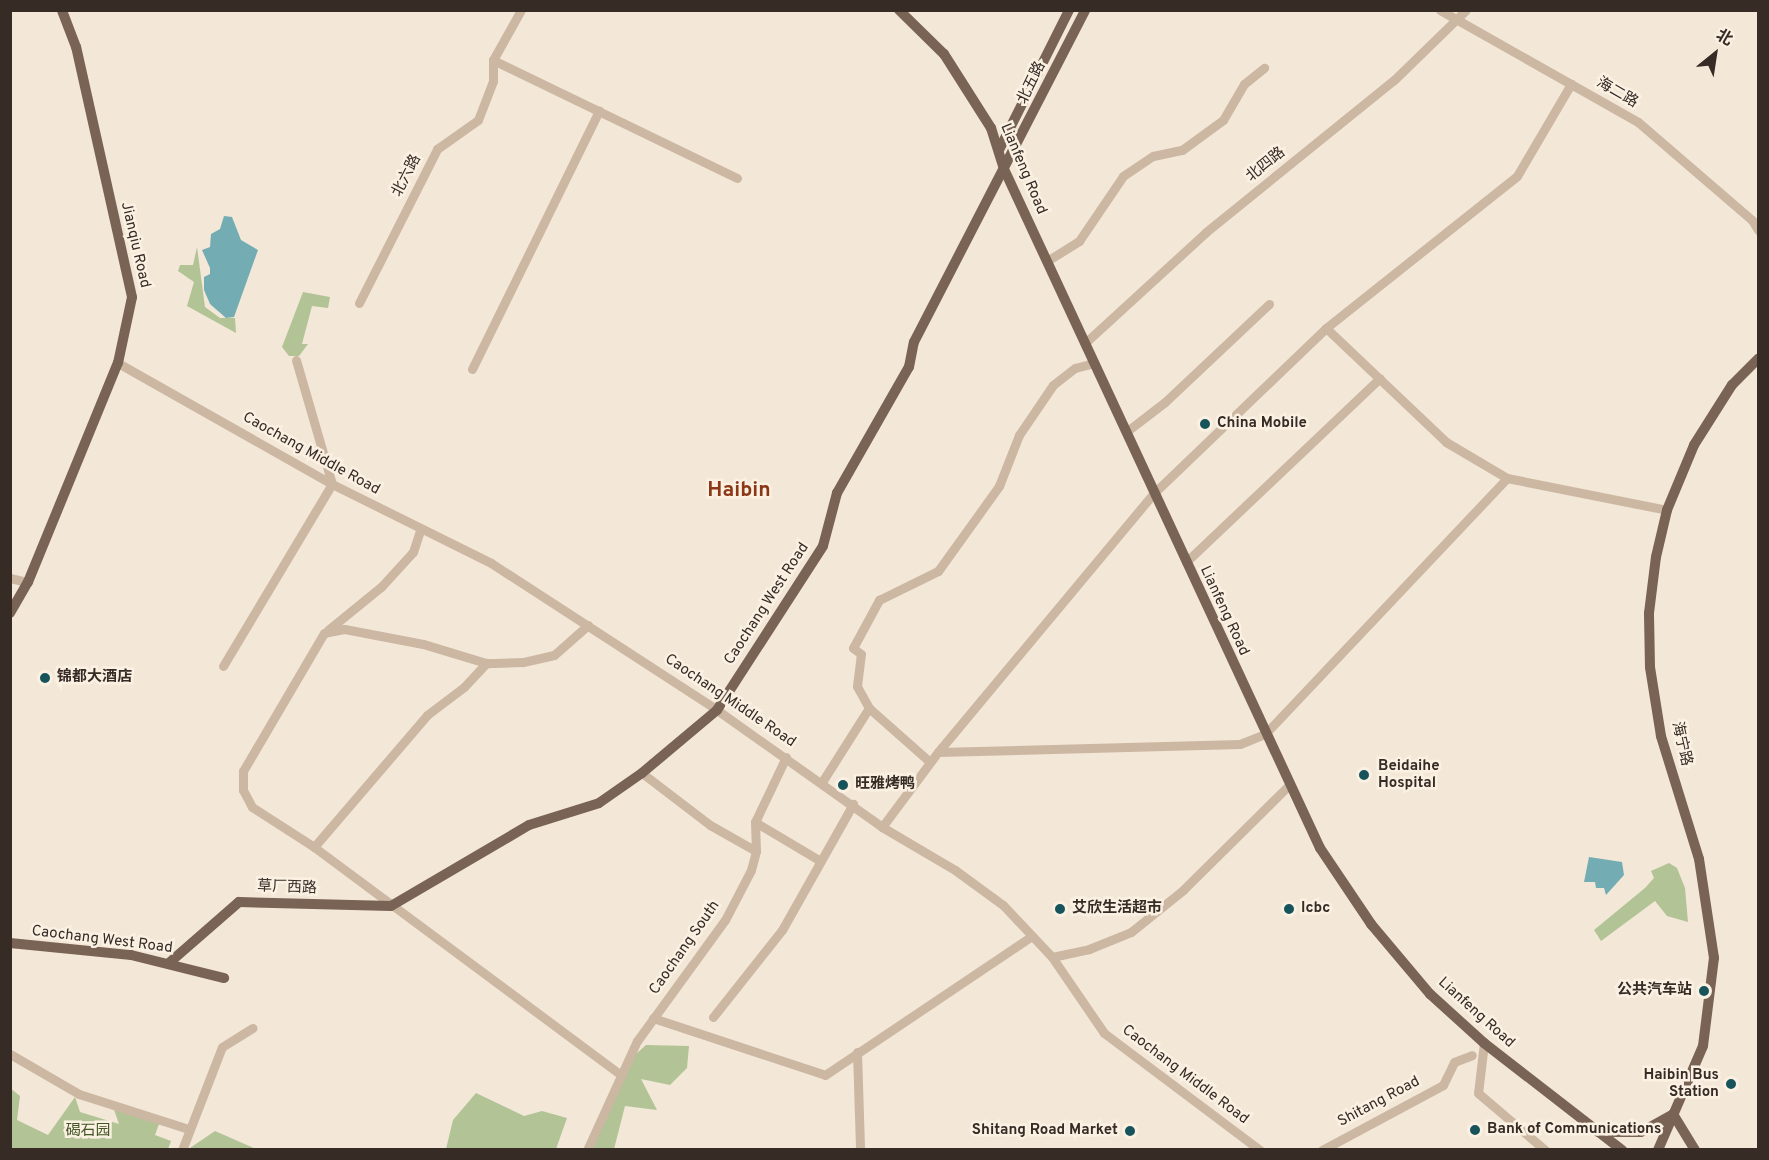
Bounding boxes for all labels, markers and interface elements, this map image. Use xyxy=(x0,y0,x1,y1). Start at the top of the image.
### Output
north arrow xyxy=(1685,24,1745,84)
text: 北 xyxy=(1712,26,1736,51)
street label: 北五路 xyxy=(1014,59,1050,107)
street label: 海二路 xyxy=(1593,74,1641,112)
street label: Lianfeng Road xyxy=(996,121,1050,217)
street label: 北四路 xyxy=(1243,144,1289,186)
street label: 北六路 xyxy=(389,152,425,200)
street label: Jianqiu Road xyxy=(116,200,154,290)
street label: Caochang Middle Road xyxy=(239,409,383,499)
place label: China Mobile xyxy=(1217,415,1307,433)
marker: China Mobile xyxy=(1198,417,1212,431)
district label: Haibin xyxy=(707,478,771,504)
street label: Caochang West Road xyxy=(721,539,813,669)
street label: Lianfeng Road xyxy=(1195,563,1253,659)
street label: Caochang Middle Road xyxy=(661,650,799,752)
place label: 锦都大酒店 xyxy=(57,669,132,687)
marker: 锦都大酒店 xyxy=(38,671,52,685)
street label: 海宁路 xyxy=(1667,720,1695,768)
place label: Beidaihe Hospital xyxy=(1378,757,1440,792)
marker: Beidaihe Hospital xyxy=(1355,766,1373,784)
place label: 旺雅烤鸭 xyxy=(855,776,915,794)
marker: 旺雅烤鸭 xyxy=(836,778,850,792)
street label: 草厂西路 xyxy=(257,878,317,898)
street label: Caochang South xyxy=(646,898,724,998)
place label: 艾欣生活超市 xyxy=(1072,900,1162,918)
place label: Icbc xyxy=(1301,900,1330,918)
marker: 艾欣生活超市 xyxy=(1053,902,1067,916)
marker: Icbc xyxy=(1282,902,1296,916)
street label: Caochang West Road xyxy=(30,922,174,958)
street label: Lianfeng Road xyxy=(1434,974,1518,1052)
place label: 公共汽车站 xyxy=(1617,982,1692,1000)
marker: 公共汽车站 xyxy=(1697,984,1711,998)
street label: Caochang Middle Road xyxy=(1118,1021,1252,1129)
place label: Haibin Bus Station xyxy=(1643,1066,1719,1101)
street label: Shitang Road xyxy=(1335,1073,1423,1131)
marker: Haibin Bus Station xyxy=(1724,1077,1738,1091)
place label: Bank of Communications xyxy=(1487,1121,1661,1139)
place label: Shitang Road Market xyxy=(972,1122,1118,1140)
park label: 碣石园 xyxy=(66,1123,110,1141)
marker: Bank of Communications xyxy=(1468,1123,1482,1137)
marker: Shitang Road Market xyxy=(1123,1124,1137,1138)

